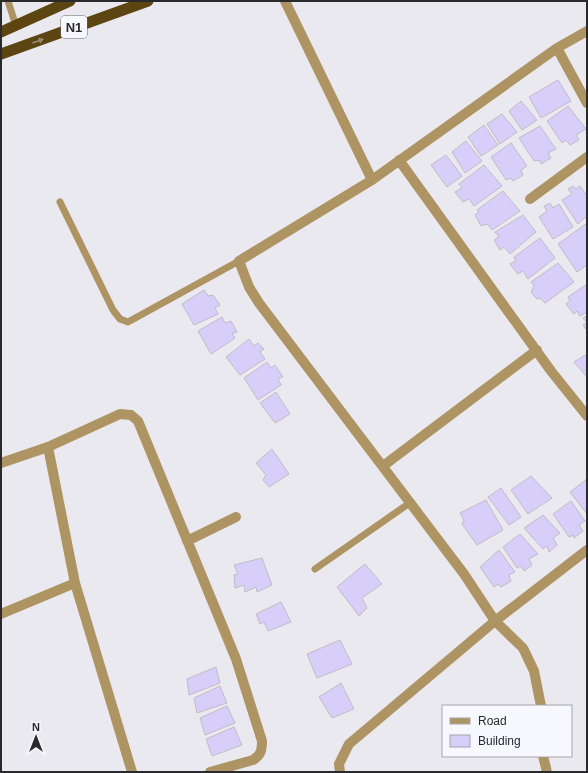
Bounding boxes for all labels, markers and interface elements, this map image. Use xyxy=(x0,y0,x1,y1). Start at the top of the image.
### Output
road number: N1 xyxy=(61,16,87,38)
one-way arrow xyxy=(32,37,44,43)
legend xyxy=(442,705,572,757)
text: Road xyxy=(478,714,507,728)
north arrow xyxy=(16,717,56,757)
text: N xyxy=(32,721,40,733)
text: Building xyxy=(478,734,521,748)

